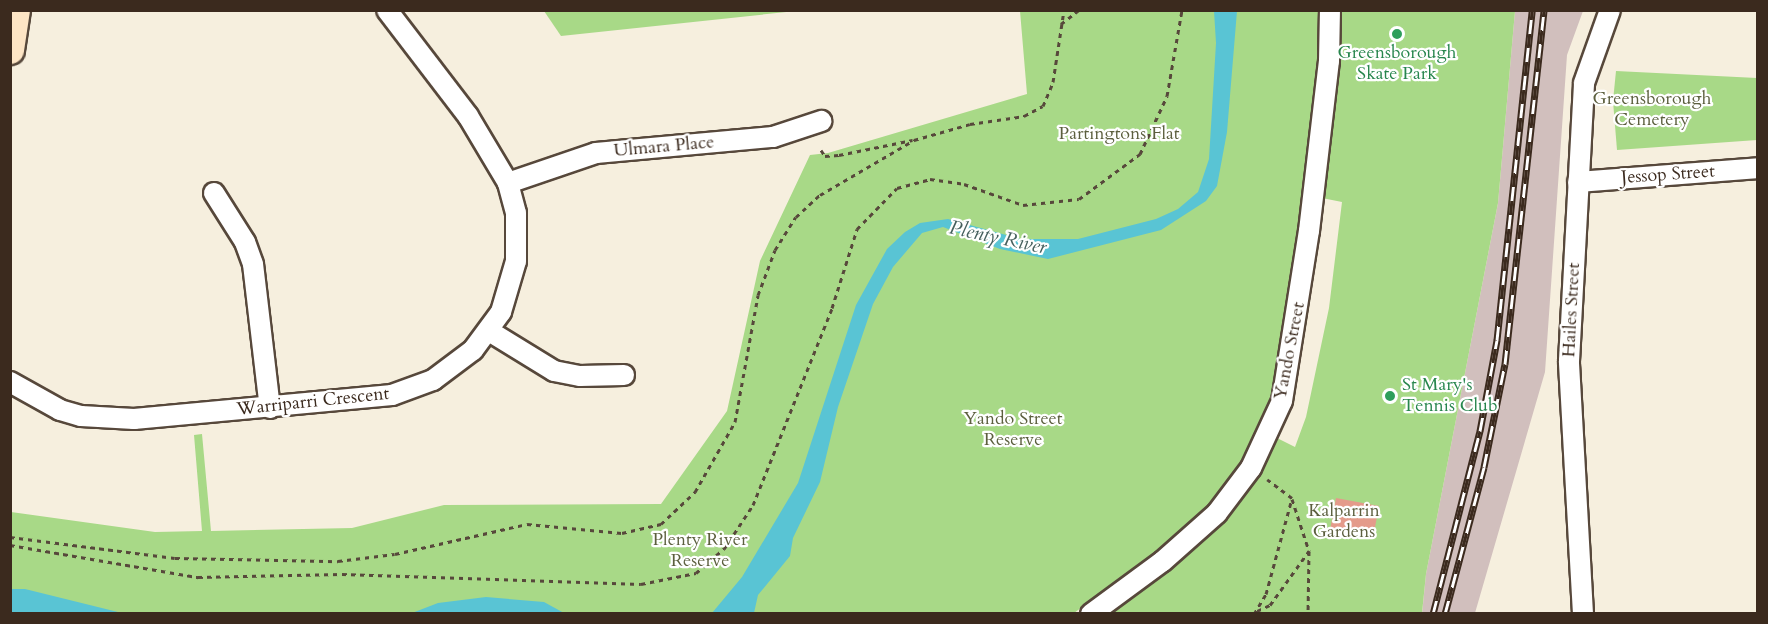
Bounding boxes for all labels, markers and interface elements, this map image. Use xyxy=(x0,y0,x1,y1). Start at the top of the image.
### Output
marker: Greensborough Skate Park xyxy=(1390,27,1404,41)
place label: Greensborough Skate Park xyxy=(1338,43,1456,86)
park label: Greensborough Cemetery xyxy=(1593,89,1711,132)
park label: Partingtons Flat xyxy=(1059,123,1179,145)
street label: Ulmara Place xyxy=(613,132,715,162)
street label: Jessop Street xyxy=(1620,161,1716,189)
water label: Plenty River xyxy=(947,215,1049,259)
street label: Hailes Street xyxy=(1559,262,1585,358)
street label: Yando Street xyxy=(1270,300,1310,402)
place label: St Mary's Tennis Club xyxy=(1402,375,1498,418)
street label: Warriparri Crescent xyxy=(236,383,390,421)
marker: St Mary's Tennis Club xyxy=(1383,389,1397,403)
park label: Yando Street Reserve xyxy=(964,409,1062,452)
park label: Kalparrin Gardens xyxy=(1308,501,1380,544)
park label: Plenty River Reserve xyxy=(652,530,748,572)

